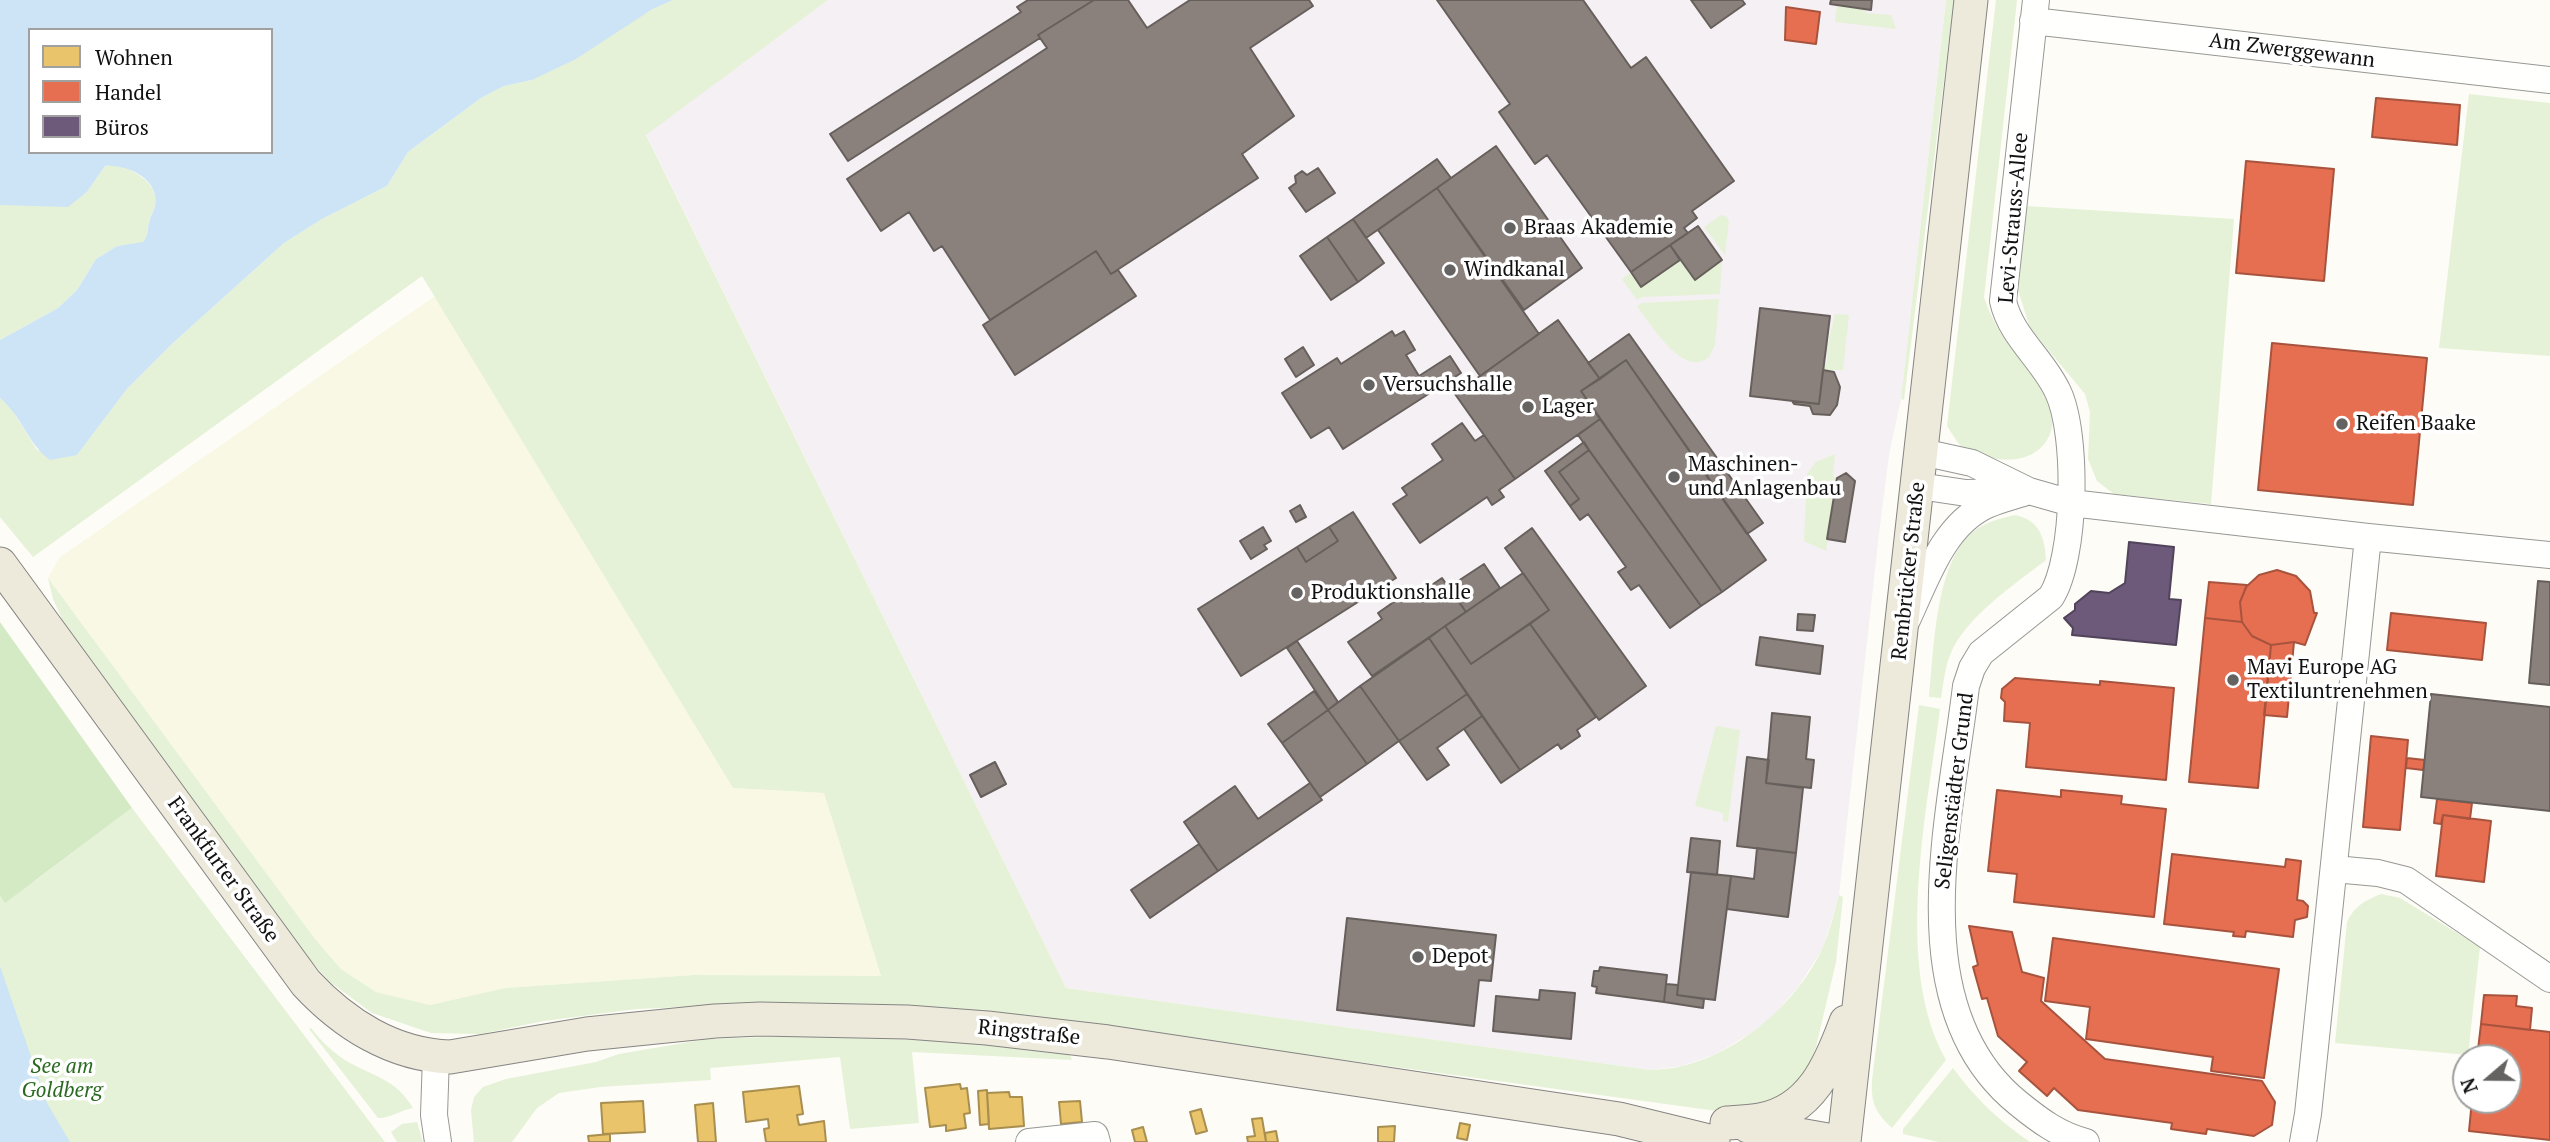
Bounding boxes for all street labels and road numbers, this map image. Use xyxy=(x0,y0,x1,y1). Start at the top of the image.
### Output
street label: Am Zwerggewann xyxy=(2208,28,2376,74)
street label: Levi-Strauss-Allee xyxy=(1994,131,2034,305)
street label: Rembrücker Straße xyxy=(1887,481,1931,661)
street label: Seligenstädter Grund xyxy=(1930,691,1980,891)
street label: Frankfurter Straße xyxy=(162,792,284,948)
street label: Ringstraße xyxy=(977,1015,1081,1051)

